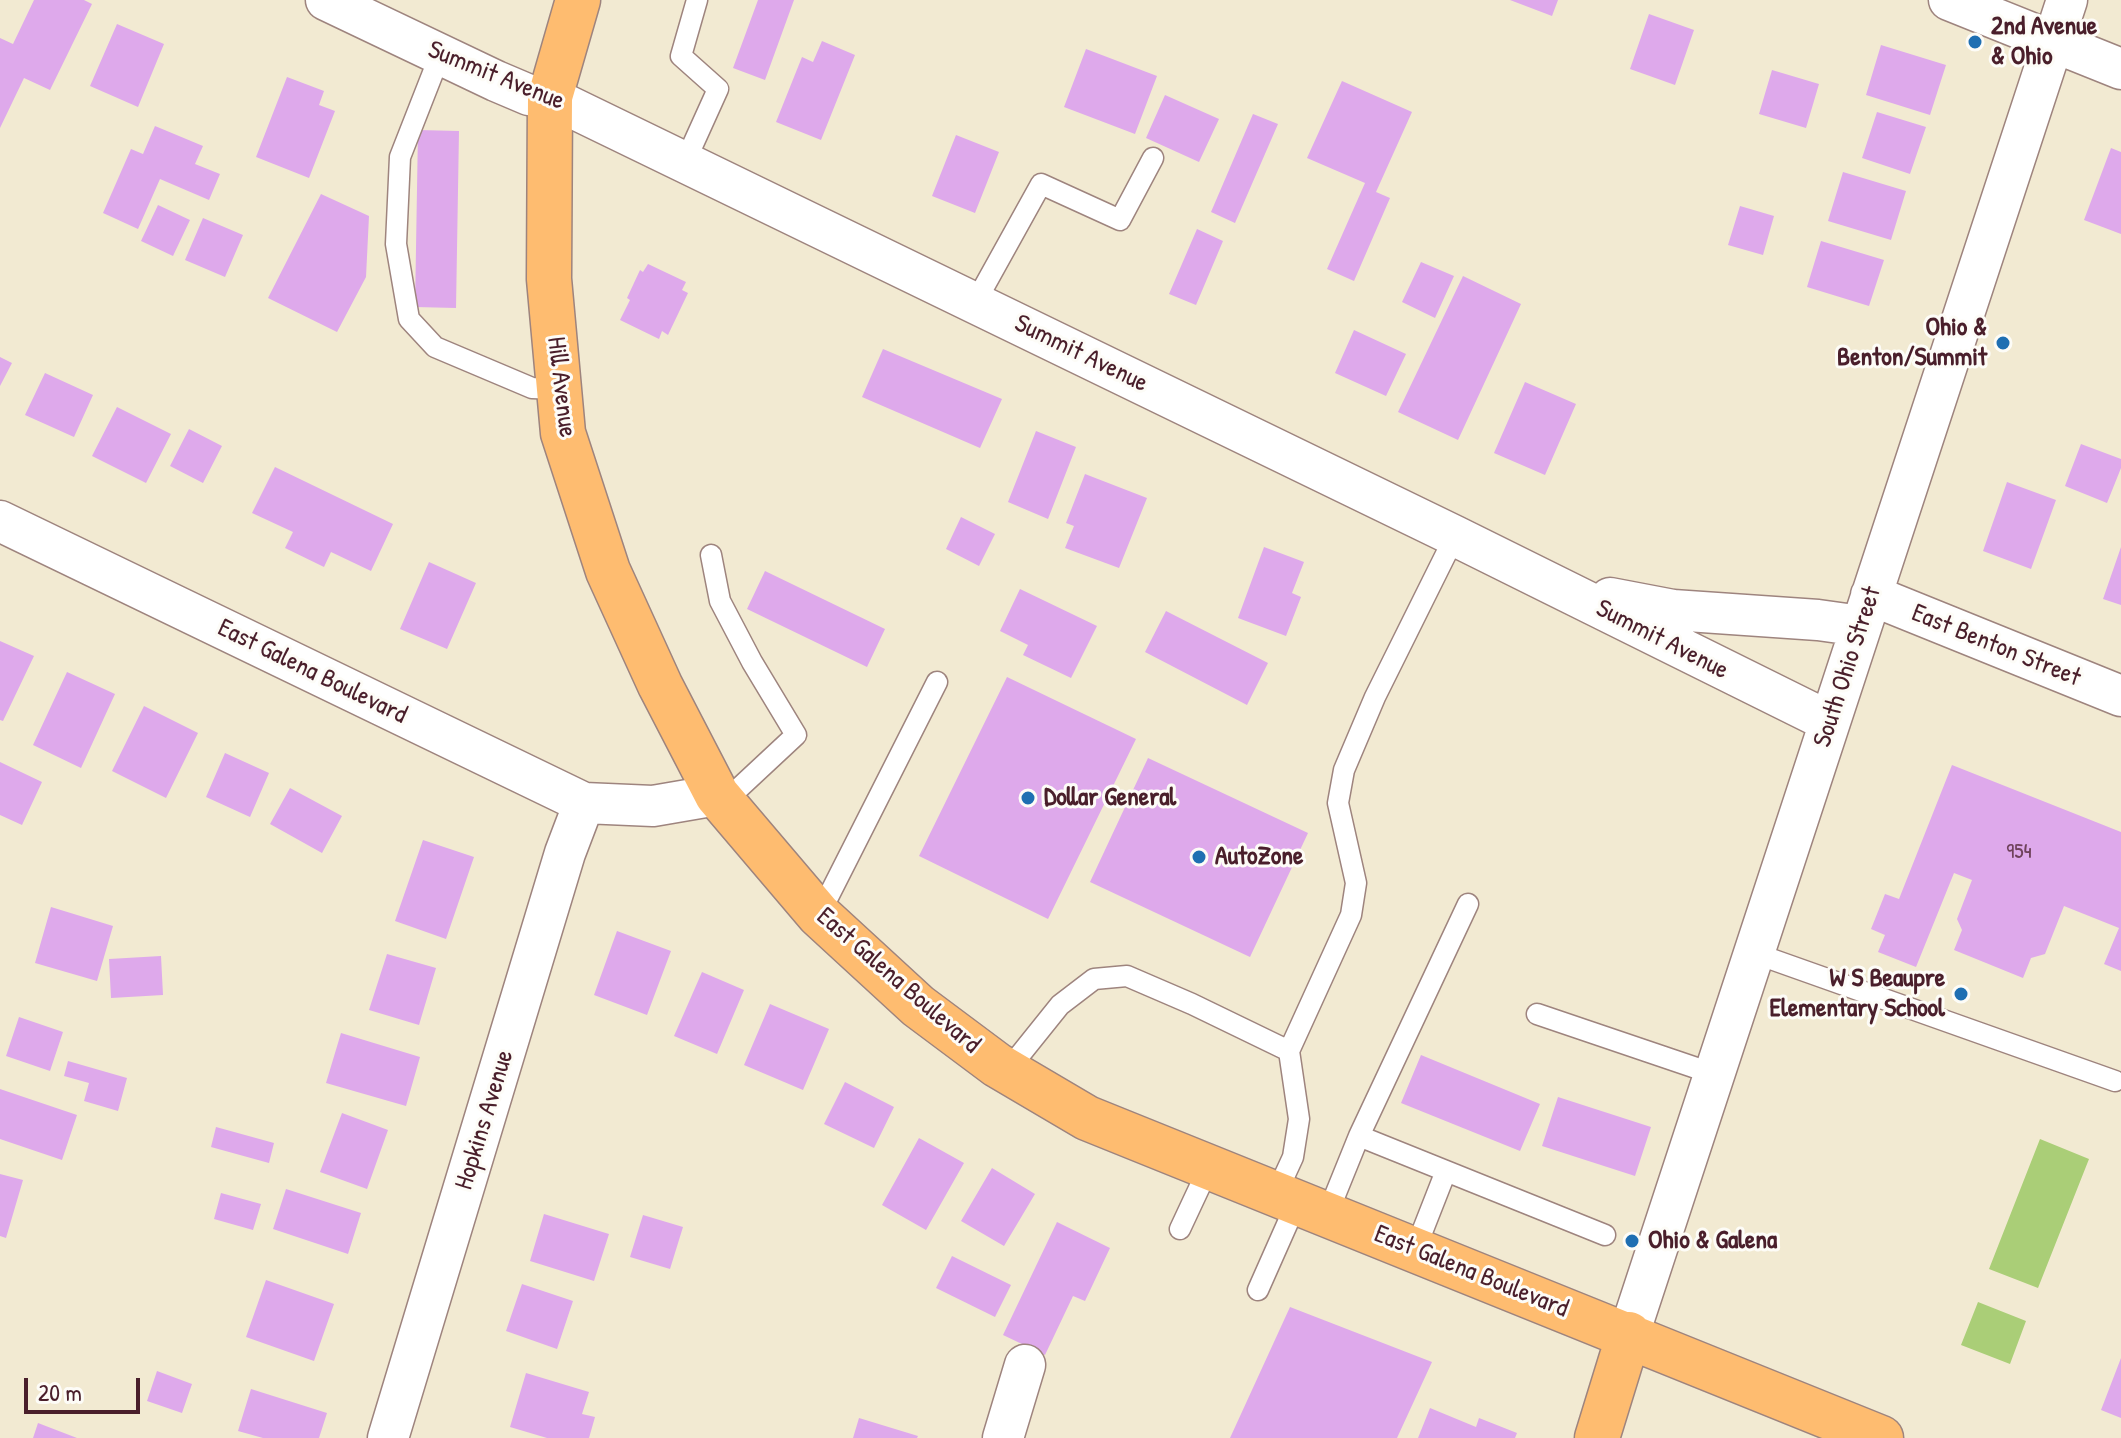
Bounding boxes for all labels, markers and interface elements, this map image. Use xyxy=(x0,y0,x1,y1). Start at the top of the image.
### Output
place label: 2nd Avenue & Ohio xyxy=(1991,11,2097,72)
marker: 2nd Avenue & Ohio xyxy=(1966,33,1984,51)
street label: Summit Avenue xyxy=(423,34,569,118)
street label: Summit Avenue xyxy=(1009,308,1153,400)
place label: Ohio & Benton/Summit xyxy=(1837,312,1987,374)
marker: Ohio & Benton/Summit xyxy=(1994,334,2012,352)
street label: Hill Avenue xyxy=(539,335,583,439)
street label: South Ohio Street xyxy=(1807,583,1889,751)
street label: Summit Avenue xyxy=(1591,593,1733,687)
street label: East Benton Street xyxy=(1907,598,2085,694)
street label: East Galena Boulevard xyxy=(212,613,412,731)
place label: Dollar General xyxy=(1044,782,1176,814)
marker: Dollar General xyxy=(1019,789,1037,807)
house number: 954 xyxy=(2006,839,2032,865)
place label: AutoZone xyxy=(1215,841,1303,873)
marker: AutoZone xyxy=(1190,848,1208,866)
street label: East Galena Boulevard xyxy=(810,901,986,1061)
place label: W S Beaupre Elementary School xyxy=(1770,963,1945,1024)
marker: W S Beaupre Elementary School xyxy=(1952,985,1970,1003)
street label: Hopkins Avenue xyxy=(449,1047,521,1193)
street label: East Galena Boulevard xyxy=(1369,1219,1573,1325)
place label: Ohio & Galena xyxy=(1648,1225,1777,1257)
marker: Ohio & Galena xyxy=(1623,1232,1641,1250)
scale bar xyxy=(28,1362,144,1412)
text: 20 m xyxy=(38,1376,82,1408)

